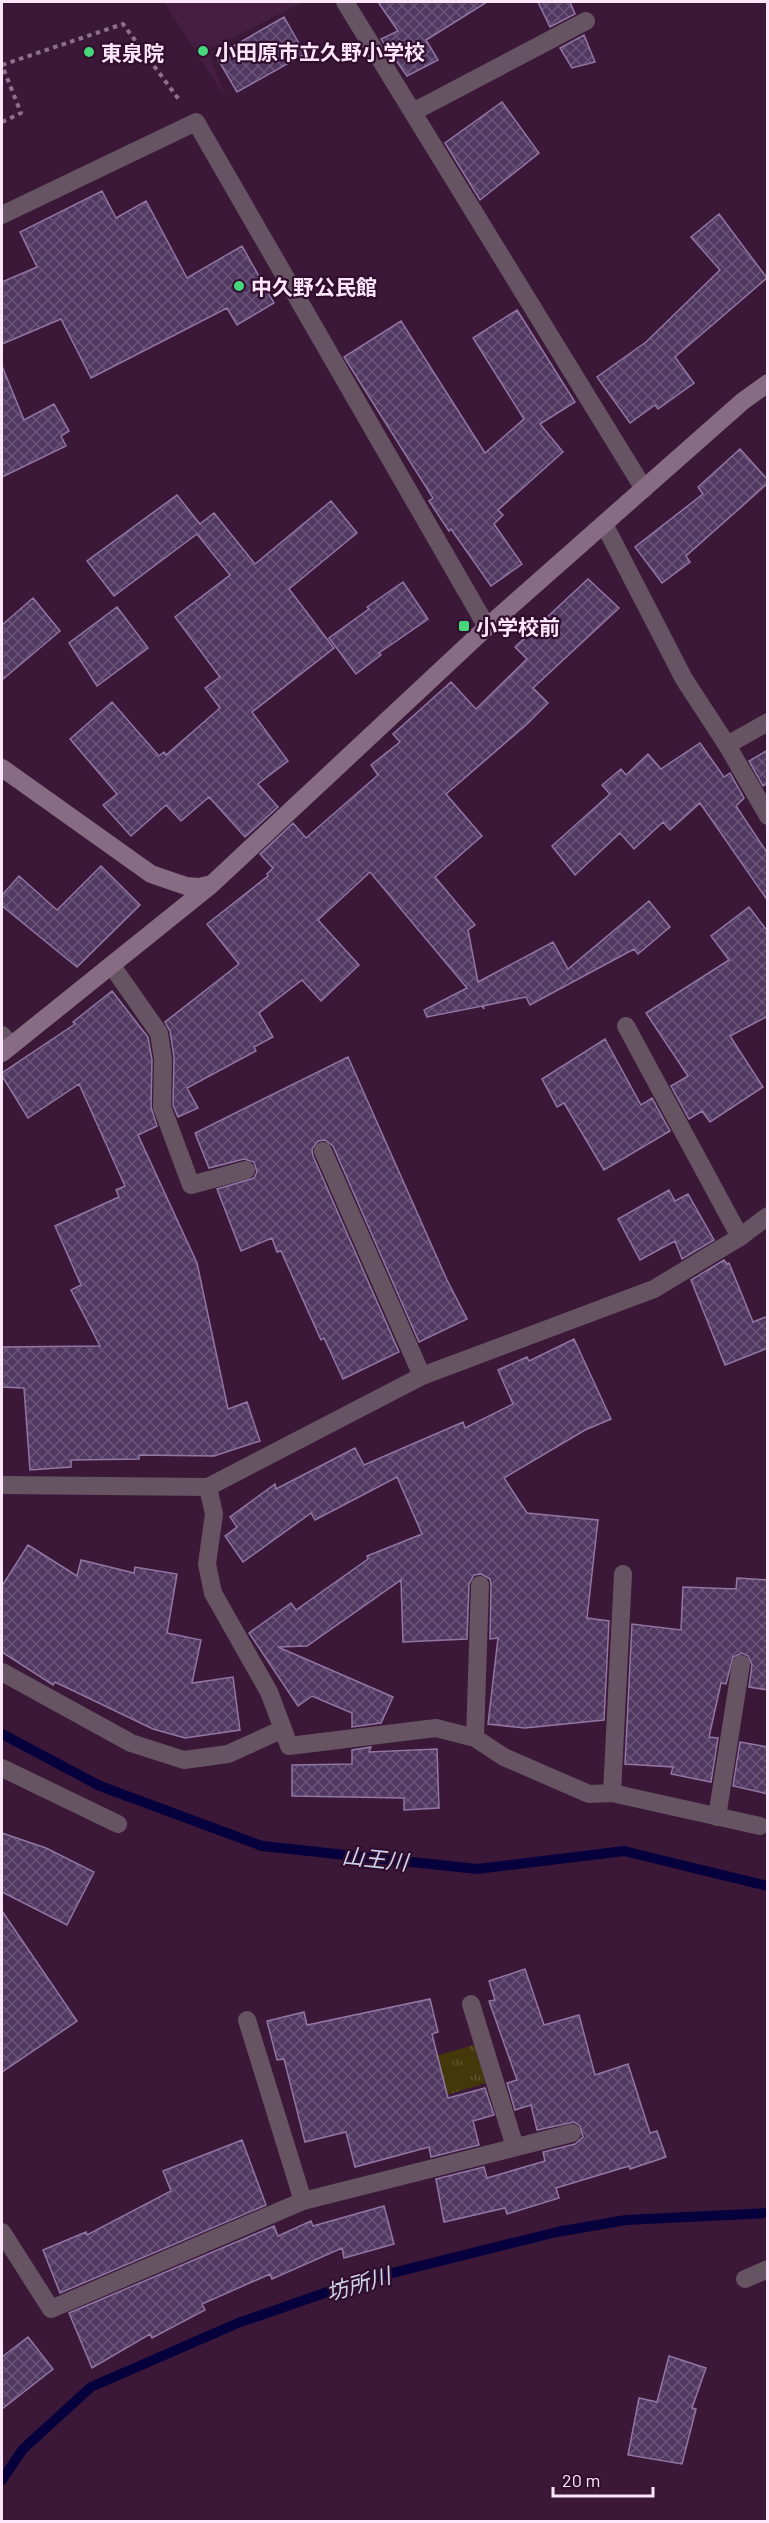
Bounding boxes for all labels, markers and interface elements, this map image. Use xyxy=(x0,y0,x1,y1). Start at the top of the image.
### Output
place label: 小田原市立久野小学校 xyxy=(215,39,425,64)
place label: 東泉院 xyxy=(101,40,164,65)
marker: 小田原市立久野小学校 xyxy=(196,44,210,58)
marker: 東泉院 xyxy=(82,45,96,59)
place label: 中久野公民館 xyxy=(251,274,377,299)
marker: 中久野公民館 xyxy=(232,279,246,293)
place label: 小学校前 xyxy=(476,614,560,639)
marker: 小学校前 xyxy=(457,619,471,633)
water label: 山王川 xyxy=(341,1842,411,1875)
water label: 坊所川 xyxy=(323,2261,395,2305)
scale bar xyxy=(553,2460,654,2498)
text: 20 m xyxy=(562,2469,600,2491)

